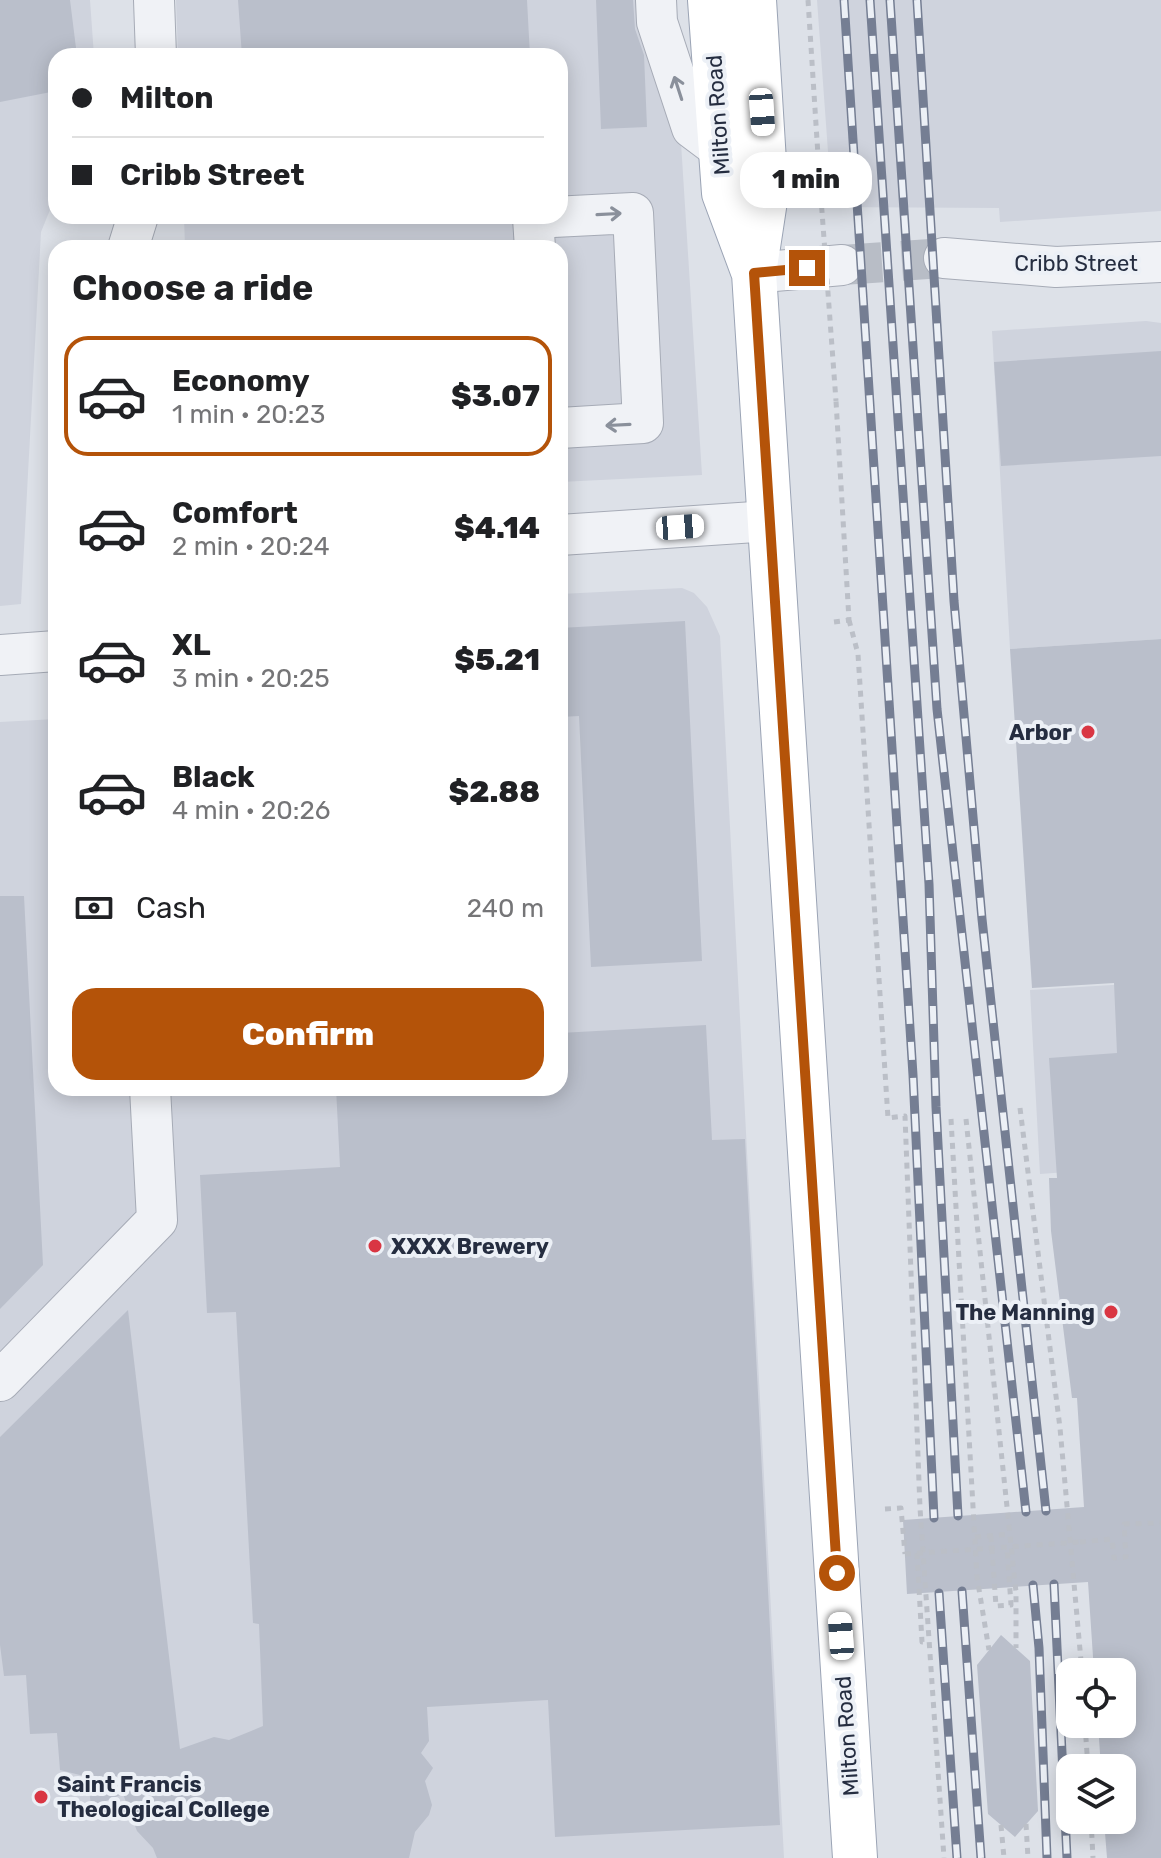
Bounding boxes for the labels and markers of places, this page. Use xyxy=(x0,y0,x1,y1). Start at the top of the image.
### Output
place label: Arbor xyxy=(1009,719,1072,746)
marker: Arbor xyxy=(1079,723,1097,741)
place label: XXXX Brewery xyxy=(391,1233,549,1260)
marker: XXXX Brewery xyxy=(366,1237,384,1255)
place label: The Manning xyxy=(956,1299,1095,1326)
marker: The Manning xyxy=(1102,1303,1120,1321)
place label: Saint Francis Theological College xyxy=(57,1771,270,1823)
marker: Saint Francis Theological College xyxy=(32,1788,50,1806)

